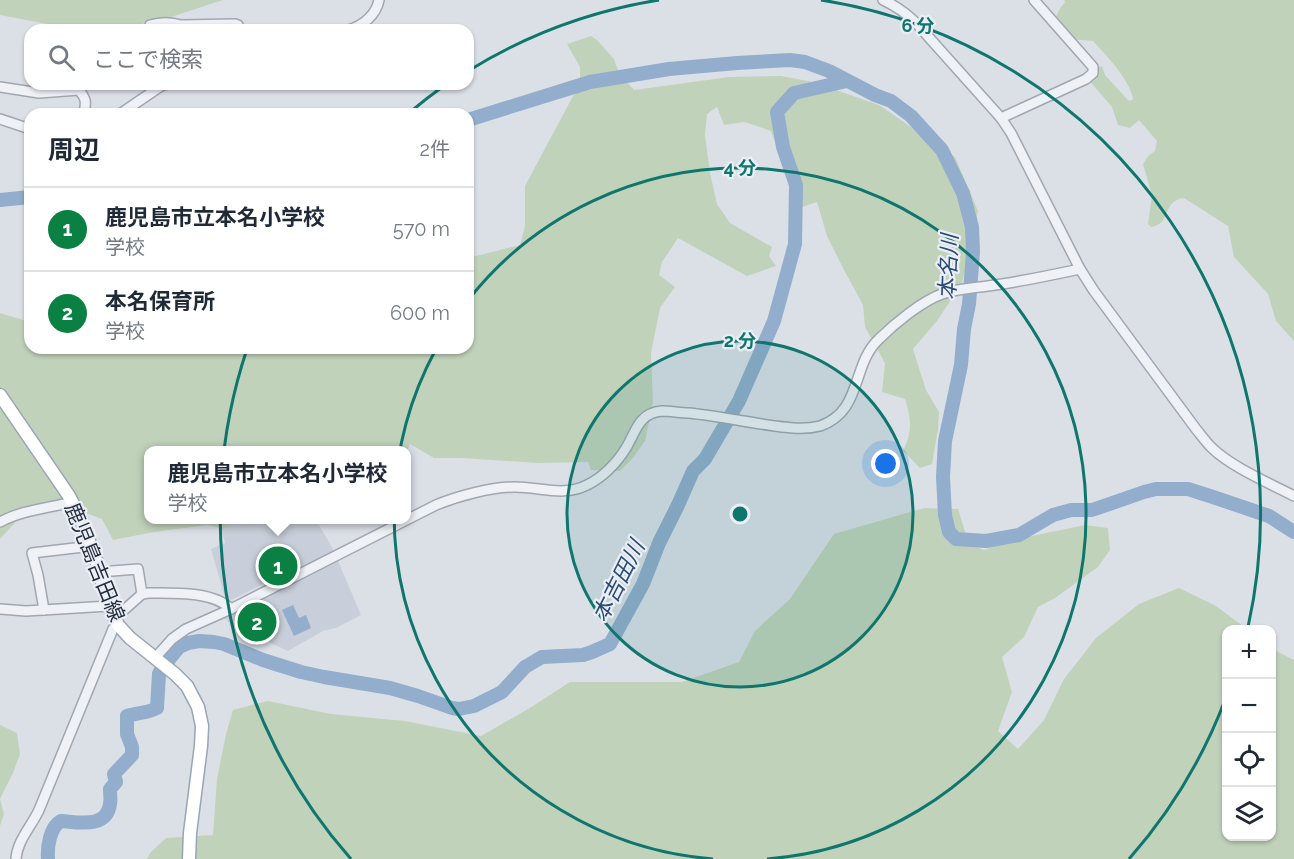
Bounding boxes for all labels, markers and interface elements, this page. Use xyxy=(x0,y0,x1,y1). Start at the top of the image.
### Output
text: 6 分 xyxy=(901,15,935,36)
search box xyxy=(24,24,474,90)
icon: search xyxy=(45,41,78,74)
text: ここで検索 xyxy=(93,46,203,72)
text: 周辺 xyxy=(48,135,100,165)
text: 2件 xyxy=(420,137,450,161)
text: 4 分 xyxy=(724,157,756,178)
text: 鹿児島市立本名小学校 xyxy=(105,204,325,230)
text: 1 xyxy=(63,217,72,241)
text: 570 m xyxy=(393,217,450,241)
water label: 本名川 xyxy=(934,232,962,300)
text: 学校 xyxy=(105,235,145,259)
text: 本名保育所 xyxy=(105,288,215,314)
text: 2 xyxy=(62,301,73,325)
text: 600 m xyxy=(390,301,450,325)
text: 学校 xyxy=(105,319,145,343)
text: 2 分 xyxy=(724,330,756,351)
popup xyxy=(144,446,411,524)
your location xyxy=(871,449,900,478)
text: 鹿児島市立本名小学校 xyxy=(167,460,388,486)
text: 学校 xyxy=(167,491,207,515)
street label: 鹿児島吉田線 xyxy=(60,499,130,625)
centre of rings xyxy=(730,504,750,524)
water label: 本吉田川 xyxy=(586,534,650,626)
pin: 1 xyxy=(258,544,298,588)
pin: 2 xyxy=(238,600,276,644)
map controls xyxy=(1222,625,1276,841)
button: + xyxy=(1222,625,1276,679)
button: − xyxy=(1222,679,1276,733)
button: locate xyxy=(1222,733,1276,787)
button: layers xyxy=(1222,787,1276,841)

